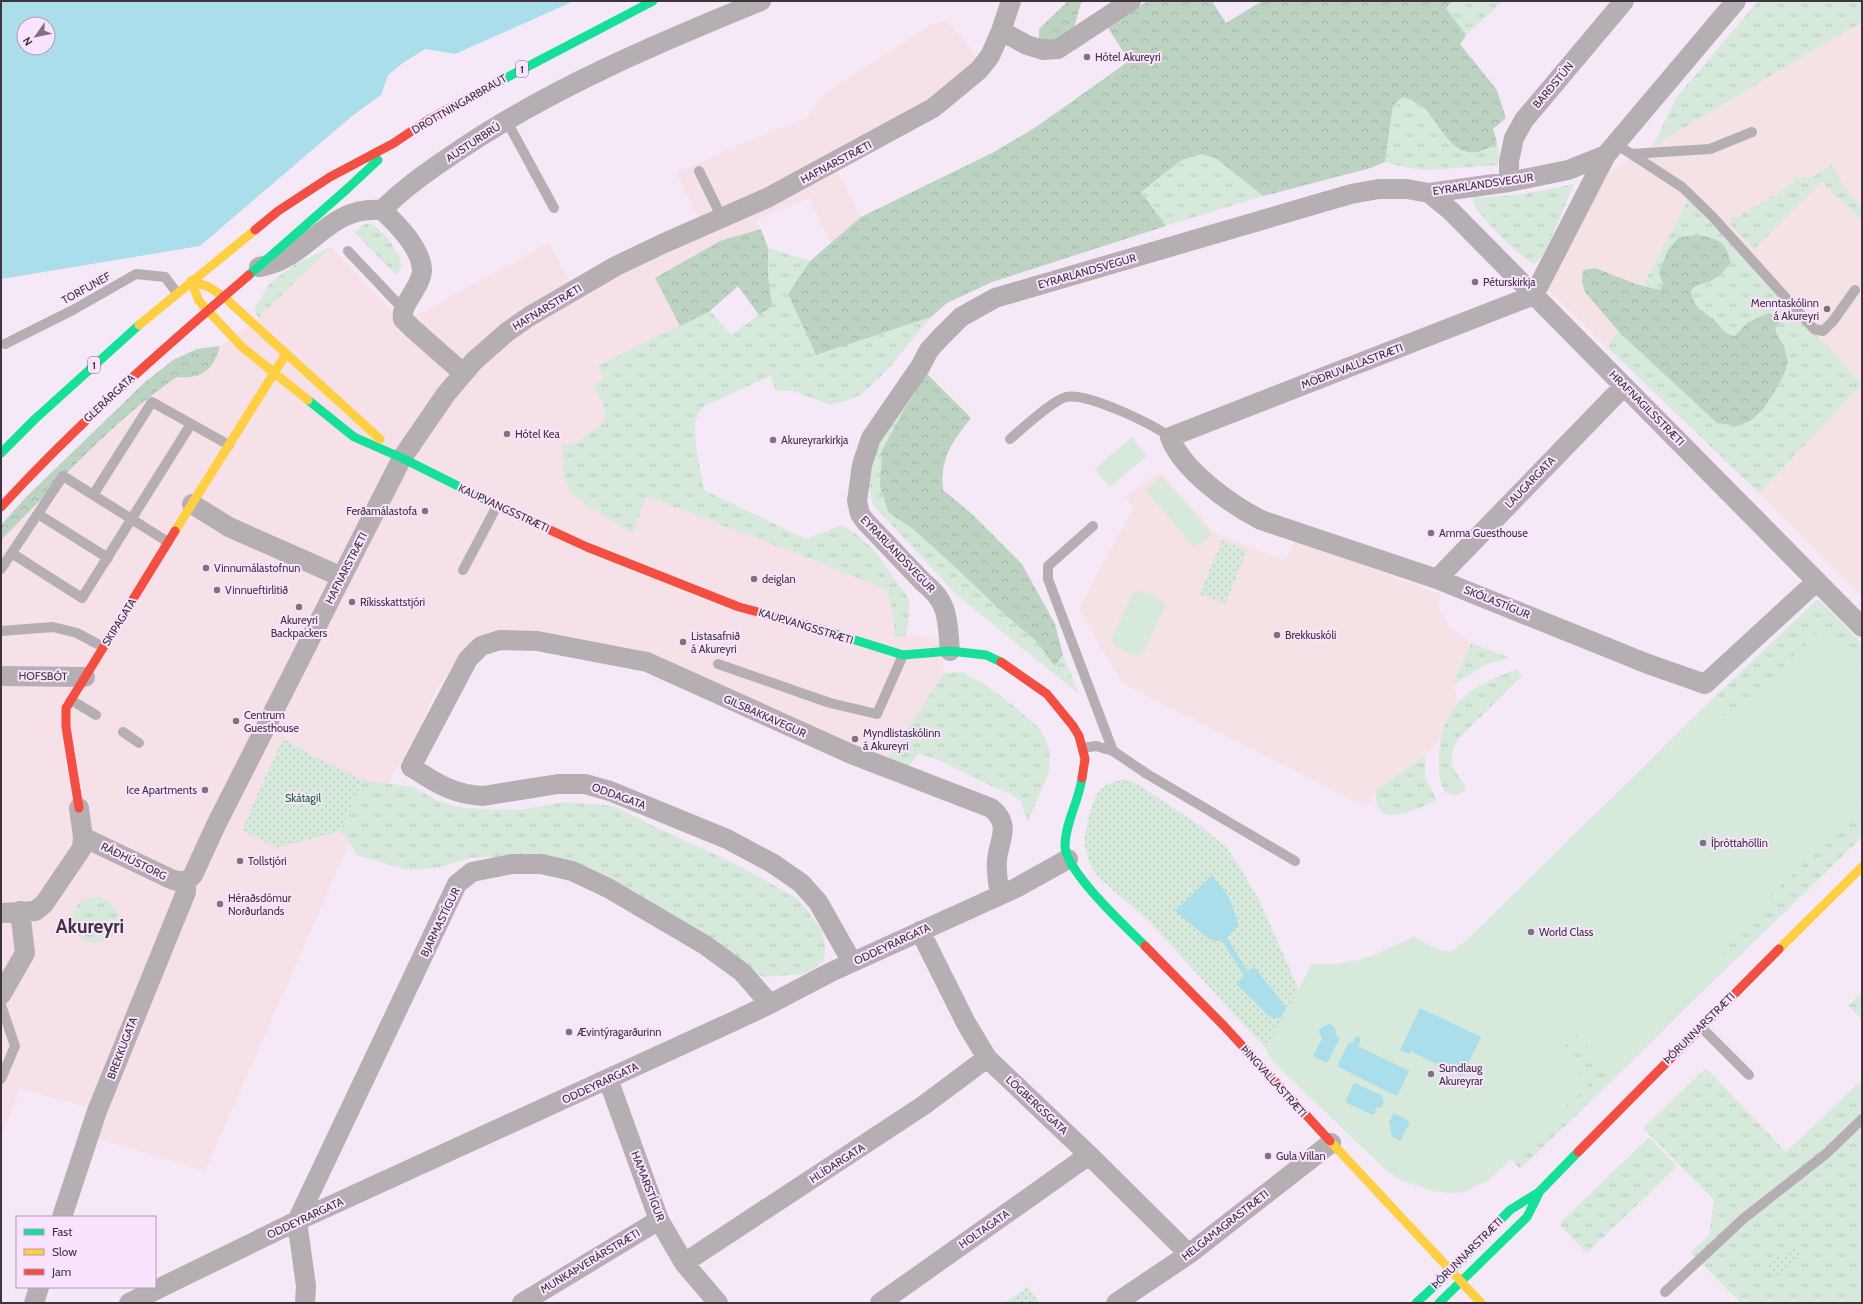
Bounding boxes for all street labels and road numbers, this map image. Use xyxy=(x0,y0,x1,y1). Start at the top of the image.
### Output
street label: BARÐSTÚN xyxy=(1530,59,1576,111)
road number: 1 xyxy=(516,61,528,77)
street label: DROTTNINGARBRAUT xyxy=(409,71,509,137)
street label: AUSTURBRÚ xyxy=(443,119,503,165)
street label: HAFNARSTRÆTI xyxy=(798,137,874,187)
street label: EYRARLANDSVEGUR xyxy=(1432,170,1535,198)
street label: EYRARLANDSVEGUR xyxy=(1036,250,1138,292)
street label: TORFUNEF xyxy=(59,269,113,307)
street label: HAFNARSTRÆTI xyxy=(510,281,584,333)
street label: MÖÐRUVALLASTRÆTI xyxy=(1299,340,1405,392)
road number: 1 xyxy=(88,357,100,373)
street label: HRAFNAGILSSTRÆTI xyxy=(1606,367,1688,449)
street label: GLERÁRGATA xyxy=(81,371,138,425)
street label: LAUGARGATA xyxy=(1502,453,1558,511)
street label: KAUPVANGSSTRÆTI xyxy=(456,481,552,535)
street label: EYRARLANDSVEGUR xyxy=(858,513,939,596)
street label: HAFNARSTRÆTI xyxy=(322,530,370,606)
street label: SKÓLASTÍGUR xyxy=(1462,582,1532,622)
street label: SKIPAGATA xyxy=(99,595,139,648)
street label: KAUPVANGSSTRÆTI xyxy=(757,605,855,647)
street label: HOFSBÓT xyxy=(18,669,68,683)
street label: GILSBAKKAVEGUR xyxy=(722,692,809,741)
street label: ODDAGATA xyxy=(590,780,648,812)
street label: RÁÐHÚSTORG xyxy=(99,839,169,883)
street label: BJARMASTÍGUR xyxy=(417,885,463,959)
street label: ODDEYRARGATA xyxy=(852,920,933,968)
street label: ÞÓRUNNARSTRÆTI xyxy=(1660,989,1738,1067)
street label: BREKKUGATA xyxy=(104,1015,140,1081)
street label: ÞINGVALLASTRÆTI xyxy=(1238,1042,1310,1120)
street label: ODDEYRARGATA xyxy=(560,1059,641,1107)
street label: LÖGBERGSGATA xyxy=(1003,1073,1071,1137)
street label: HLÍÐARGATA xyxy=(807,1140,867,1186)
street label: HAMARSTÍGUR xyxy=(628,1149,668,1223)
street label: HELGAMAGRASTRÆTI xyxy=(1179,1187,1271,1263)
street label: ODDEYRARGATA xyxy=(265,1194,346,1242)
street label: HOLTAGATA xyxy=(956,1206,1012,1252)
street label: ÞÓRUNNARSTRÆTI xyxy=(1428,1214,1506,1292)
street label: MUNKAÞVERÁRSTRÆTI xyxy=(538,1226,642,1296)

